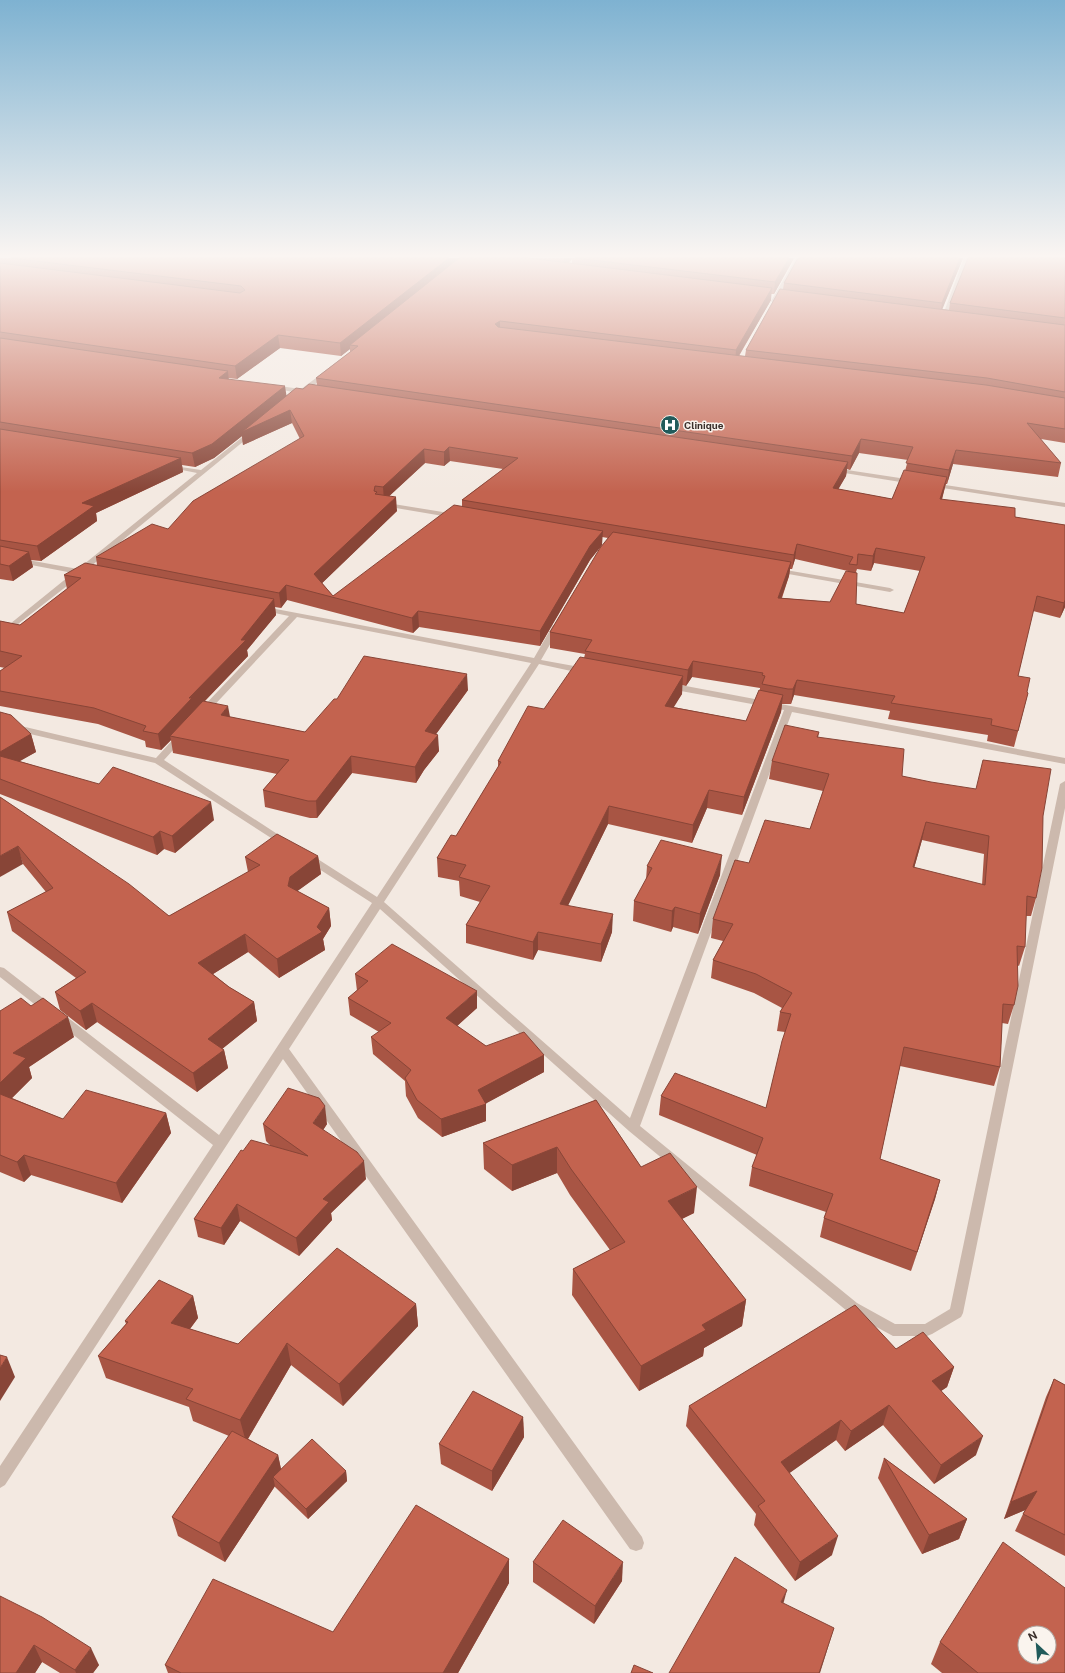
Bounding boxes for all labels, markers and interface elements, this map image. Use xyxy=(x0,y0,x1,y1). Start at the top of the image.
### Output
hospital icon: Clinique xyxy=(659,414,681,436)
place label: Clinique xyxy=(684,419,724,431)
north arrow xyxy=(1017,1625,1057,1665)
text: N xyxy=(1026,1629,1039,1643)

